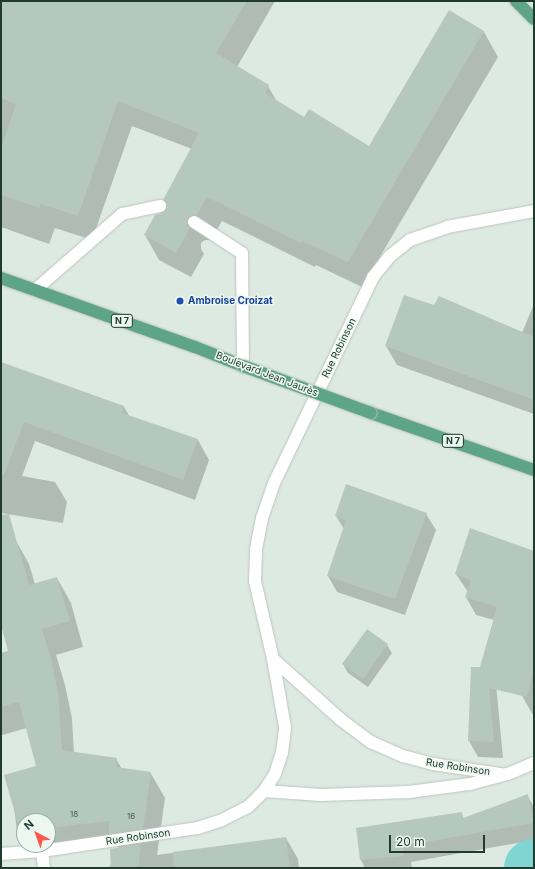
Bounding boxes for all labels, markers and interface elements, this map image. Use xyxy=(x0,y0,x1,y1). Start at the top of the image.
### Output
place label: Ambroise Croizat xyxy=(188,295,273,307)
marker: Ambroise Croizat xyxy=(175,296,185,306)
road number: N 7 xyxy=(110,314,134,328)
street label: Rue Robinson xyxy=(319,316,359,380)
street label: Boulevard Jean Jaurès xyxy=(214,349,320,399)
road number: N 7 xyxy=(441,434,465,448)
street label: Rue Robinson xyxy=(425,756,491,778)
house number: 18 xyxy=(70,810,78,820)
house number: 16 xyxy=(127,812,135,822)
north arrow xyxy=(16,813,56,853)
text: N xyxy=(21,817,37,833)
street label: Rue Robinson xyxy=(105,827,171,847)
scale bar xyxy=(391,827,487,853)
text: 20 m xyxy=(396,834,425,849)

